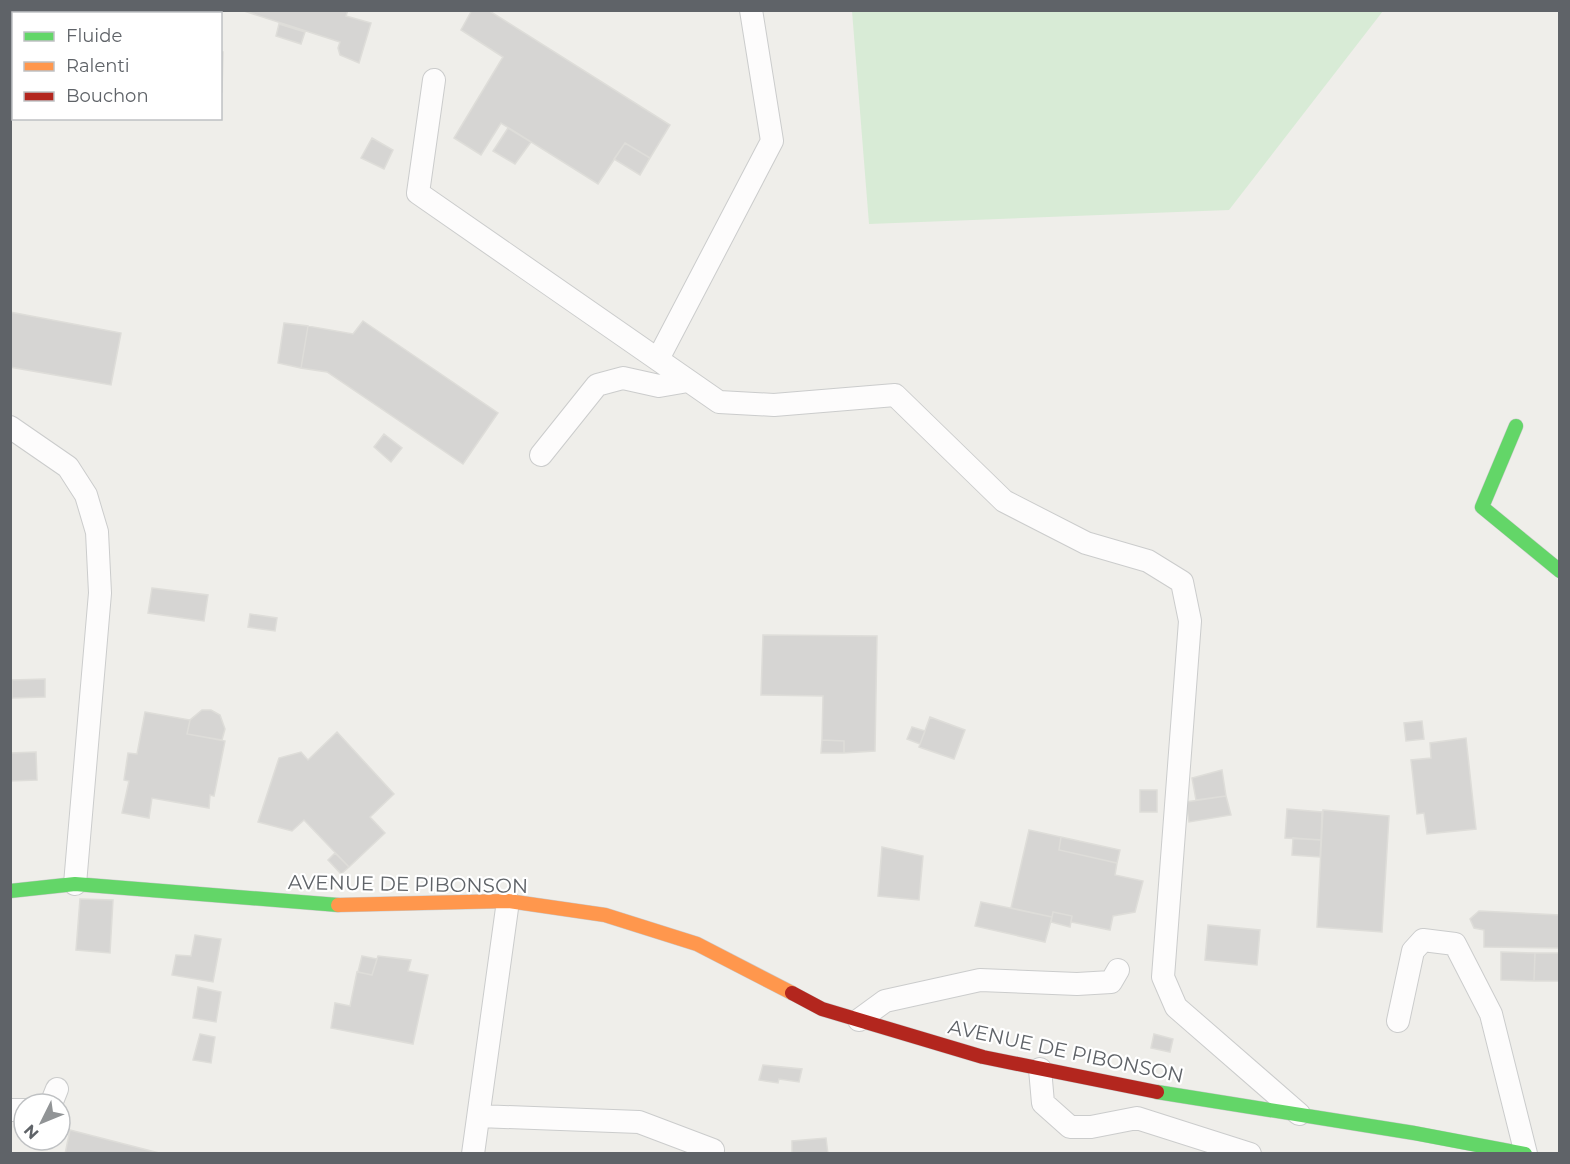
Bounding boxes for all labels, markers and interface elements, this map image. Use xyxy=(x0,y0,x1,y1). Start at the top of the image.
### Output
legend xyxy=(12,12,222,120)
text: Fluide xyxy=(66,25,122,47)
text: Ralenti xyxy=(66,55,130,77)
text: Bouchon xyxy=(66,85,149,107)
street label: AVENUE DE PIBONSON xyxy=(288,870,528,898)
street label: AVENUE DE PIBONSON xyxy=(946,1014,1186,1088)
north arrow xyxy=(12,1092,72,1152)
text: N xyxy=(20,1121,43,1143)

